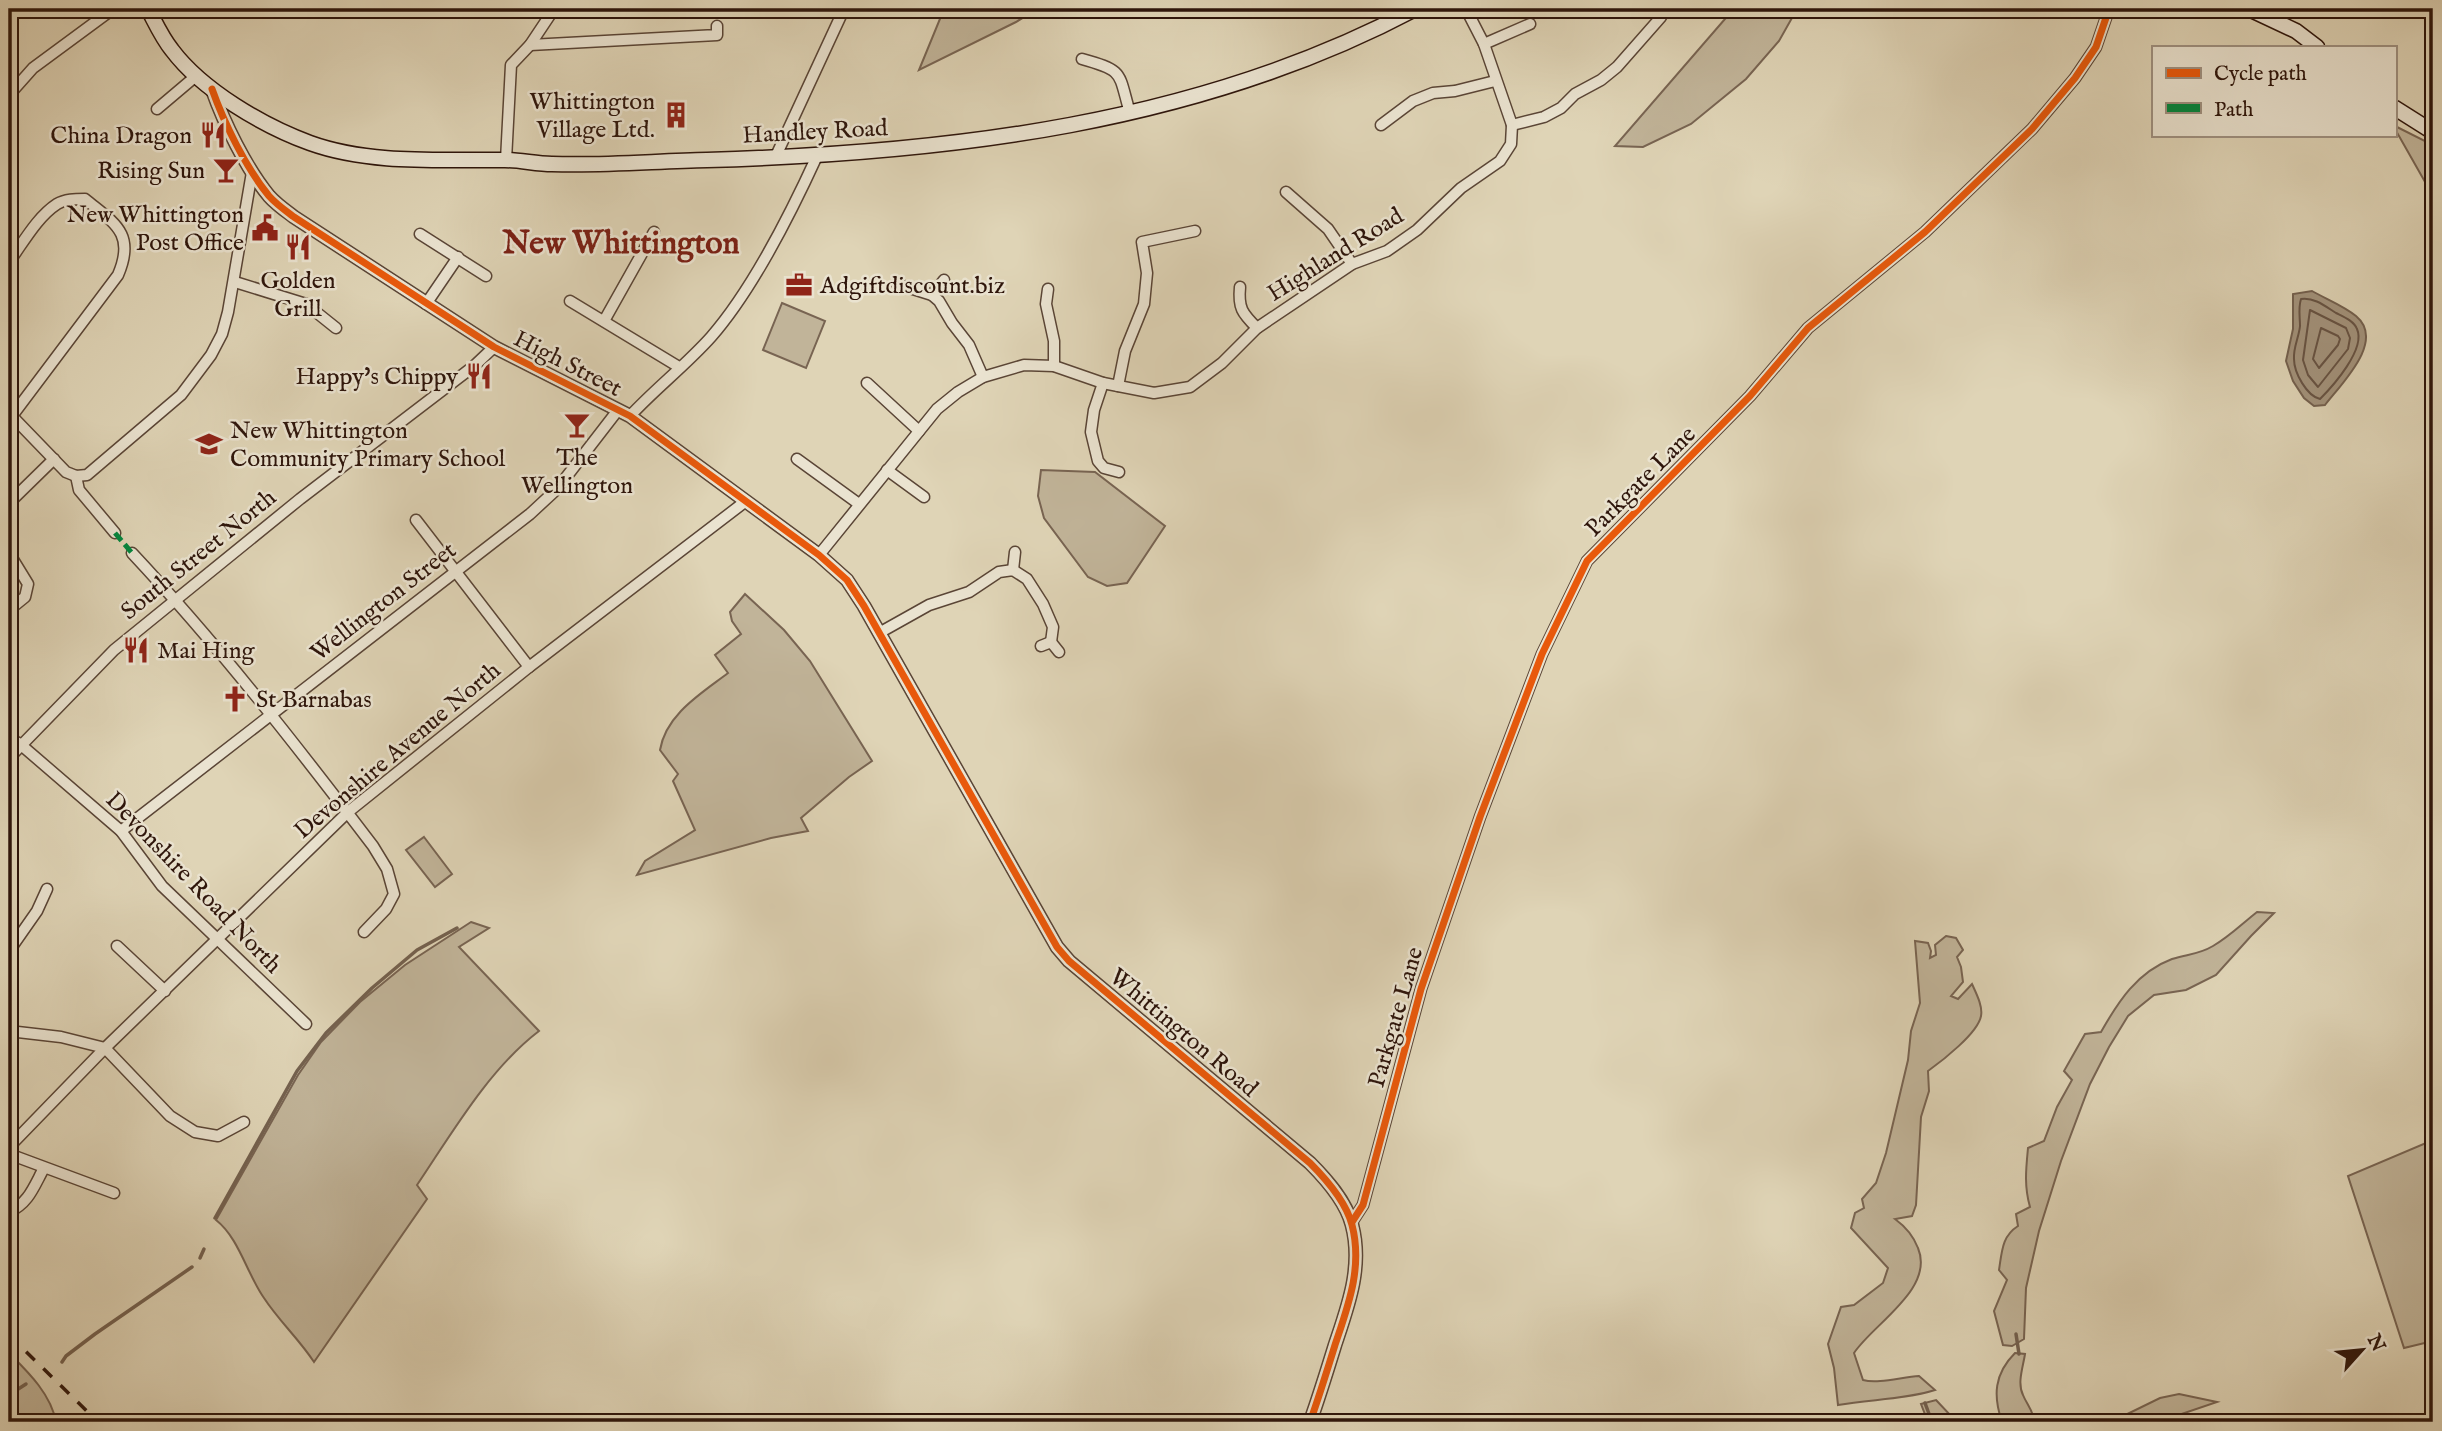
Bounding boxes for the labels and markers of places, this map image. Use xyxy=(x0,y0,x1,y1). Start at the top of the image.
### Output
place label: Whittington Village Ltd. xyxy=(529,87,655,146)
building icon: Whittington Village Ltd. xyxy=(661,100,691,130)
restaurant icon: China Dragon xyxy=(198,120,228,150)
place label: China Dragon xyxy=(50,121,192,152)
bar icon: Rising Sun xyxy=(211,155,241,185)
place label: Rising Sun xyxy=(97,156,205,187)
place label: New Whittington Post Office xyxy=(66,200,244,259)
public building icon: New Whittington Post Office xyxy=(250,213,280,243)
restaurant icon: Golden Grill xyxy=(283,232,313,262)
place label: Golden Grill xyxy=(261,266,336,325)
office icon: Adgiftdiscount.biz xyxy=(784,270,814,300)
place label: Adgiftdiscount.biz xyxy=(819,271,1005,302)
restaurant icon: Happy's Chippy xyxy=(464,361,494,391)
place label: Happy's Chippy xyxy=(295,362,458,393)
bar icon: The Wellington xyxy=(562,410,592,440)
place label: New Whittington Community Primary School xyxy=(230,416,506,475)
school or university icon: New Whittington Community Primary School xyxy=(194,429,224,459)
place label: The Wellington xyxy=(521,443,633,502)
restaurant icon: Mai Hing xyxy=(121,635,151,665)
place label: Mai Hing xyxy=(157,636,255,667)
church icon: St Barnabas xyxy=(220,684,250,714)
place label: St Barnabas xyxy=(256,685,372,716)

